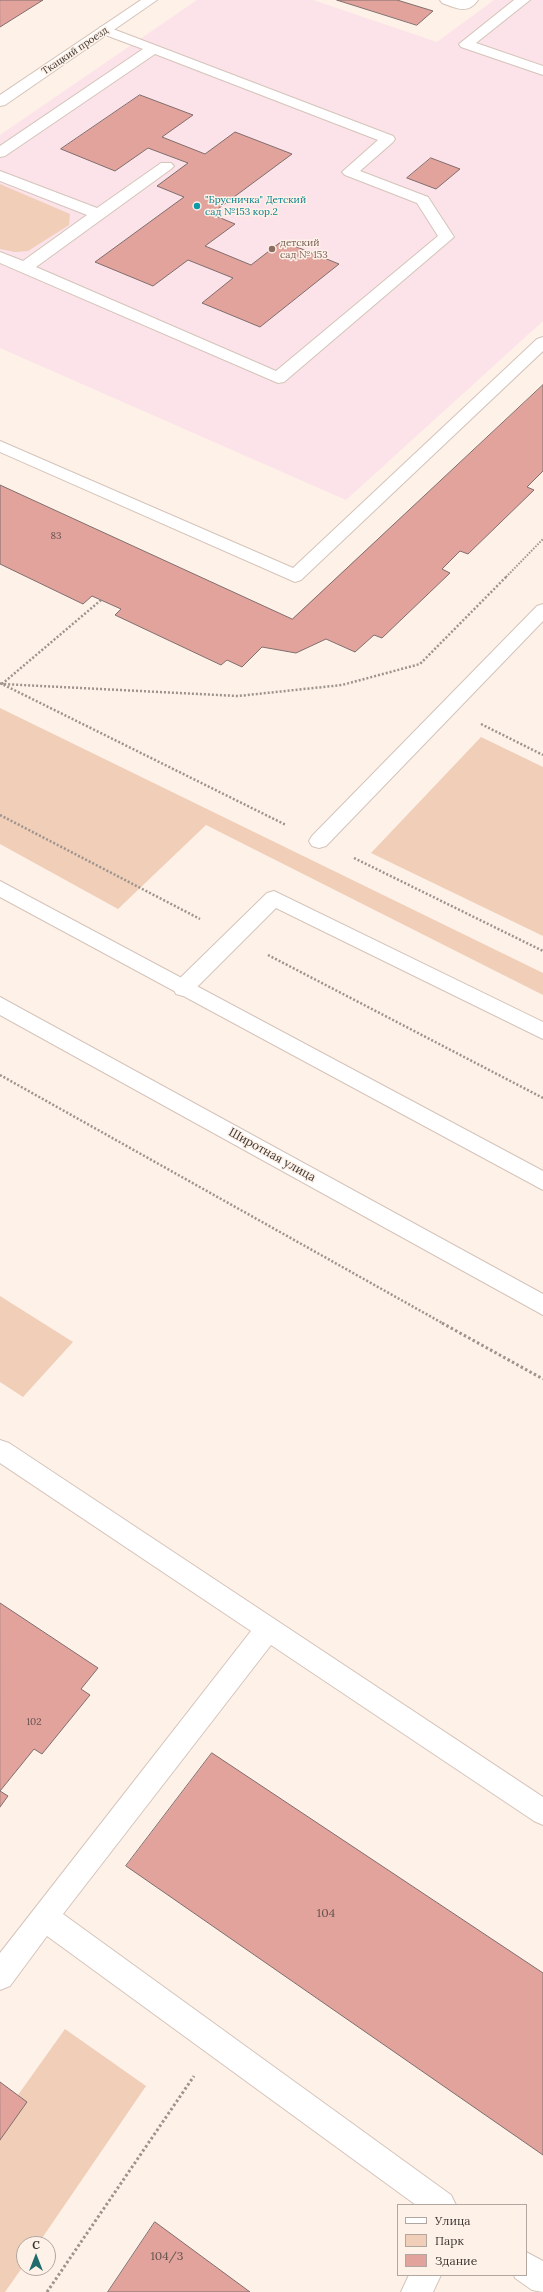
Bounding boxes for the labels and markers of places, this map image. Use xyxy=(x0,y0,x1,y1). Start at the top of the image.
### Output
place label: "Брусничка" Детский сад №153 кор.2 xyxy=(205,194,306,218)
marker: "Брусничка" Детский сад №153 кор.2 xyxy=(192,201,202,211)
place label: детский сад № 153 xyxy=(280,237,328,260)
marker: детский сад № 153 xyxy=(267,244,277,254)

